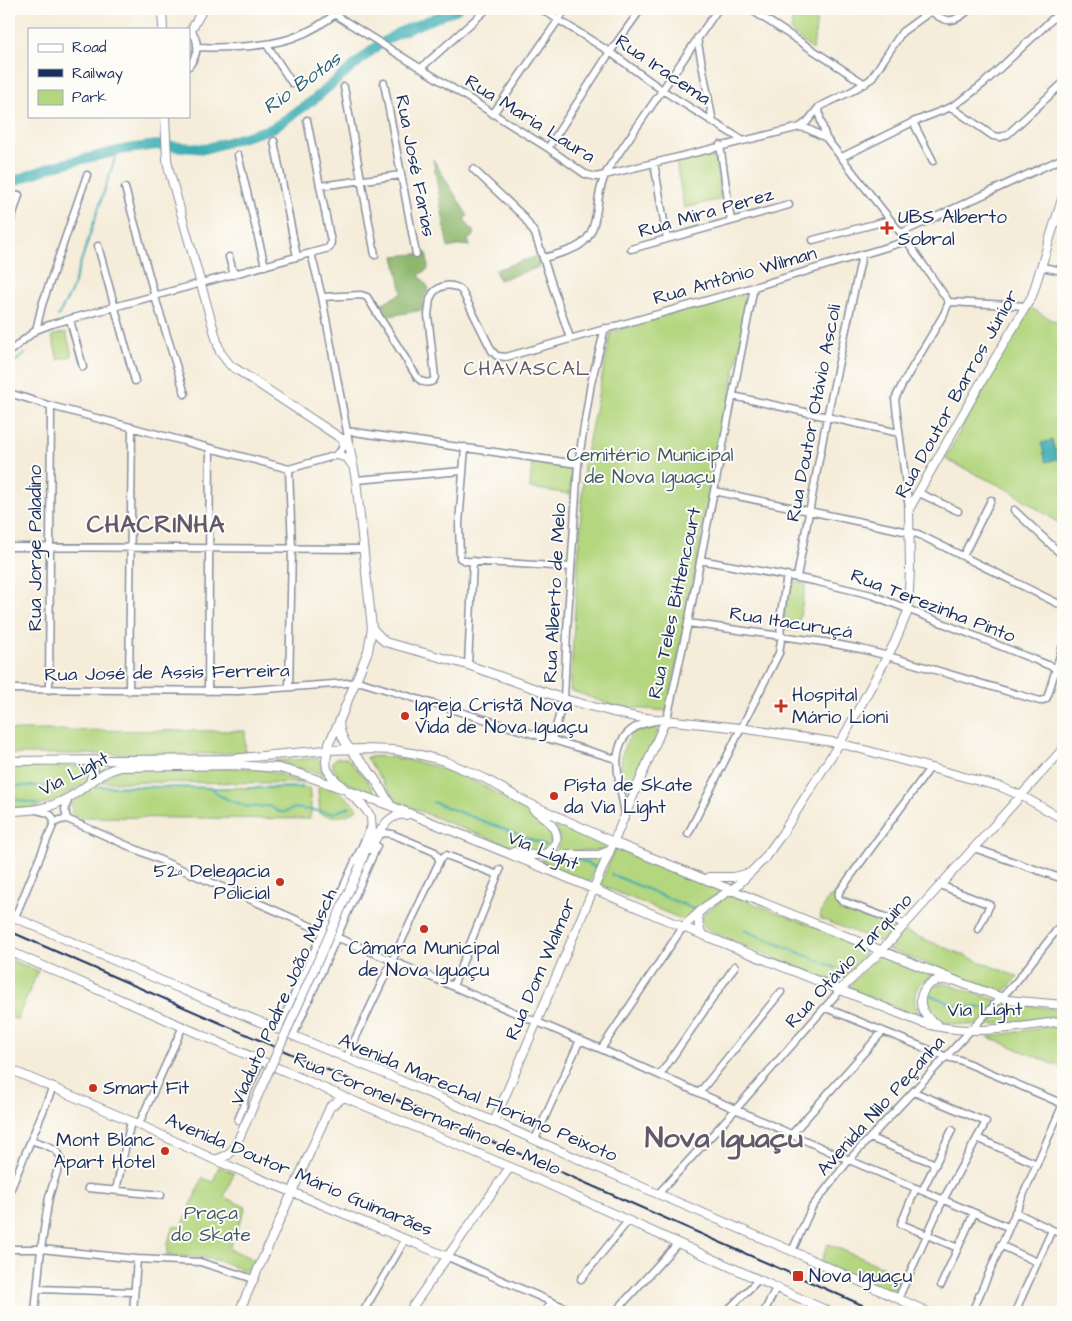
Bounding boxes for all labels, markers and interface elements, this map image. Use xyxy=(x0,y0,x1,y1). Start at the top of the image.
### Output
legend xyxy=(28,28,190,118)
street label: Rua Iracema xyxy=(610,28,717,112)
text: Road xyxy=(72,37,107,58)
water label: Rio Botas xyxy=(257,45,348,121)
text: Railway xyxy=(72,63,123,85)
street label: Rua Maria Laura xyxy=(460,68,601,170)
text: Park xyxy=(72,87,107,108)
street label: Rua José Farias xyxy=(388,93,442,239)
street label: Rua Mira Perez xyxy=(635,181,777,245)
place label: UBS Alberto Sobral xyxy=(898,204,1007,253)
marker: UBS Alberto Sobral xyxy=(880,221,894,235)
street label: Rua Antônio Wilman xyxy=(650,240,820,312)
street label: Rua Doutor Barros Júnior xyxy=(888,284,1026,503)
street label: Rua Doutor Otávio Ascoli xyxy=(780,302,848,524)
district label: CHAVASCAL xyxy=(463,355,591,383)
park label: Cemitério Municipal de Nova Iguaçu xyxy=(567,442,733,492)
street label: Rua Jorge Paladino xyxy=(22,464,50,631)
street label: Rua Alberto de Melo xyxy=(537,502,573,684)
street label: Rua Teles Bittencourt xyxy=(642,504,709,701)
district label: CHACRINHA xyxy=(87,508,225,542)
street label: Rua Terezinha Pinto xyxy=(847,562,1020,650)
street label: Rua Itacuruçá xyxy=(728,600,855,646)
street label: Rua José de Assis Ferreira xyxy=(44,657,290,689)
place label: Hospital Mário Lioni xyxy=(792,682,888,731)
place label: Igreja Cristã Nova Vida de Nova Iguaçu xyxy=(415,692,588,742)
marker: Hospital Mário Lioni xyxy=(774,699,788,713)
marker: Igreja Cristã Nova Vida de Nova Iguaçu xyxy=(399,710,411,722)
street label: Via Light xyxy=(34,745,114,804)
place label: Pista de Skate da Via Light xyxy=(564,772,693,822)
marker: Pista de Skate da Via Light xyxy=(548,790,560,802)
street label: Via Light xyxy=(503,824,583,879)
place label: 52ª Delegacia Policial xyxy=(153,858,270,907)
marker: 52ª Delegacia Policial xyxy=(274,876,286,888)
street label: Viaduto Padre João Musch xyxy=(224,884,344,1110)
street label: Rua Otávio Tarquino xyxy=(779,887,919,1035)
street label: Rua Dom Walmor xyxy=(499,893,583,1044)
marker: Câmara Municipal de Nova Iguaçu xyxy=(418,923,430,935)
place label: Câmara Municipal de Nova Iguaçu xyxy=(348,935,500,985)
street label: Via Light xyxy=(947,996,1023,1025)
street label: Avenida Marechal Floriano Peixoto xyxy=(334,1027,622,1169)
street label: Avenida Nilo Peçanha xyxy=(811,1030,952,1182)
street label: Rua Coronel Bernardino de Melo xyxy=(289,1045,565,1183)
place label: Smart Fit xyxy=(103,1075,189,1102)
marker: Smart Fit xyxy=(87,1082,99,1094)
street label: Avenida Doutor Mário Guimarães xyxy=(161,1106,437,1244)
district label: Nova Iguaçu xyxy=(645,1118,803,1160)
place label: Mont Blanc Apart Hotel xyxy=(54,1127,155,1176)
marker: Mont Blanc Apart Hotel xyxy=(159,1145,171,1157)
park label: Praça do Skate xyxy=(171,1200,251,1249)
place label: Nova Iguaçu xyxy=(809,1263,913,1291)
marker: Nova Iguaçu xyxy=(791,1269,805,1283)

